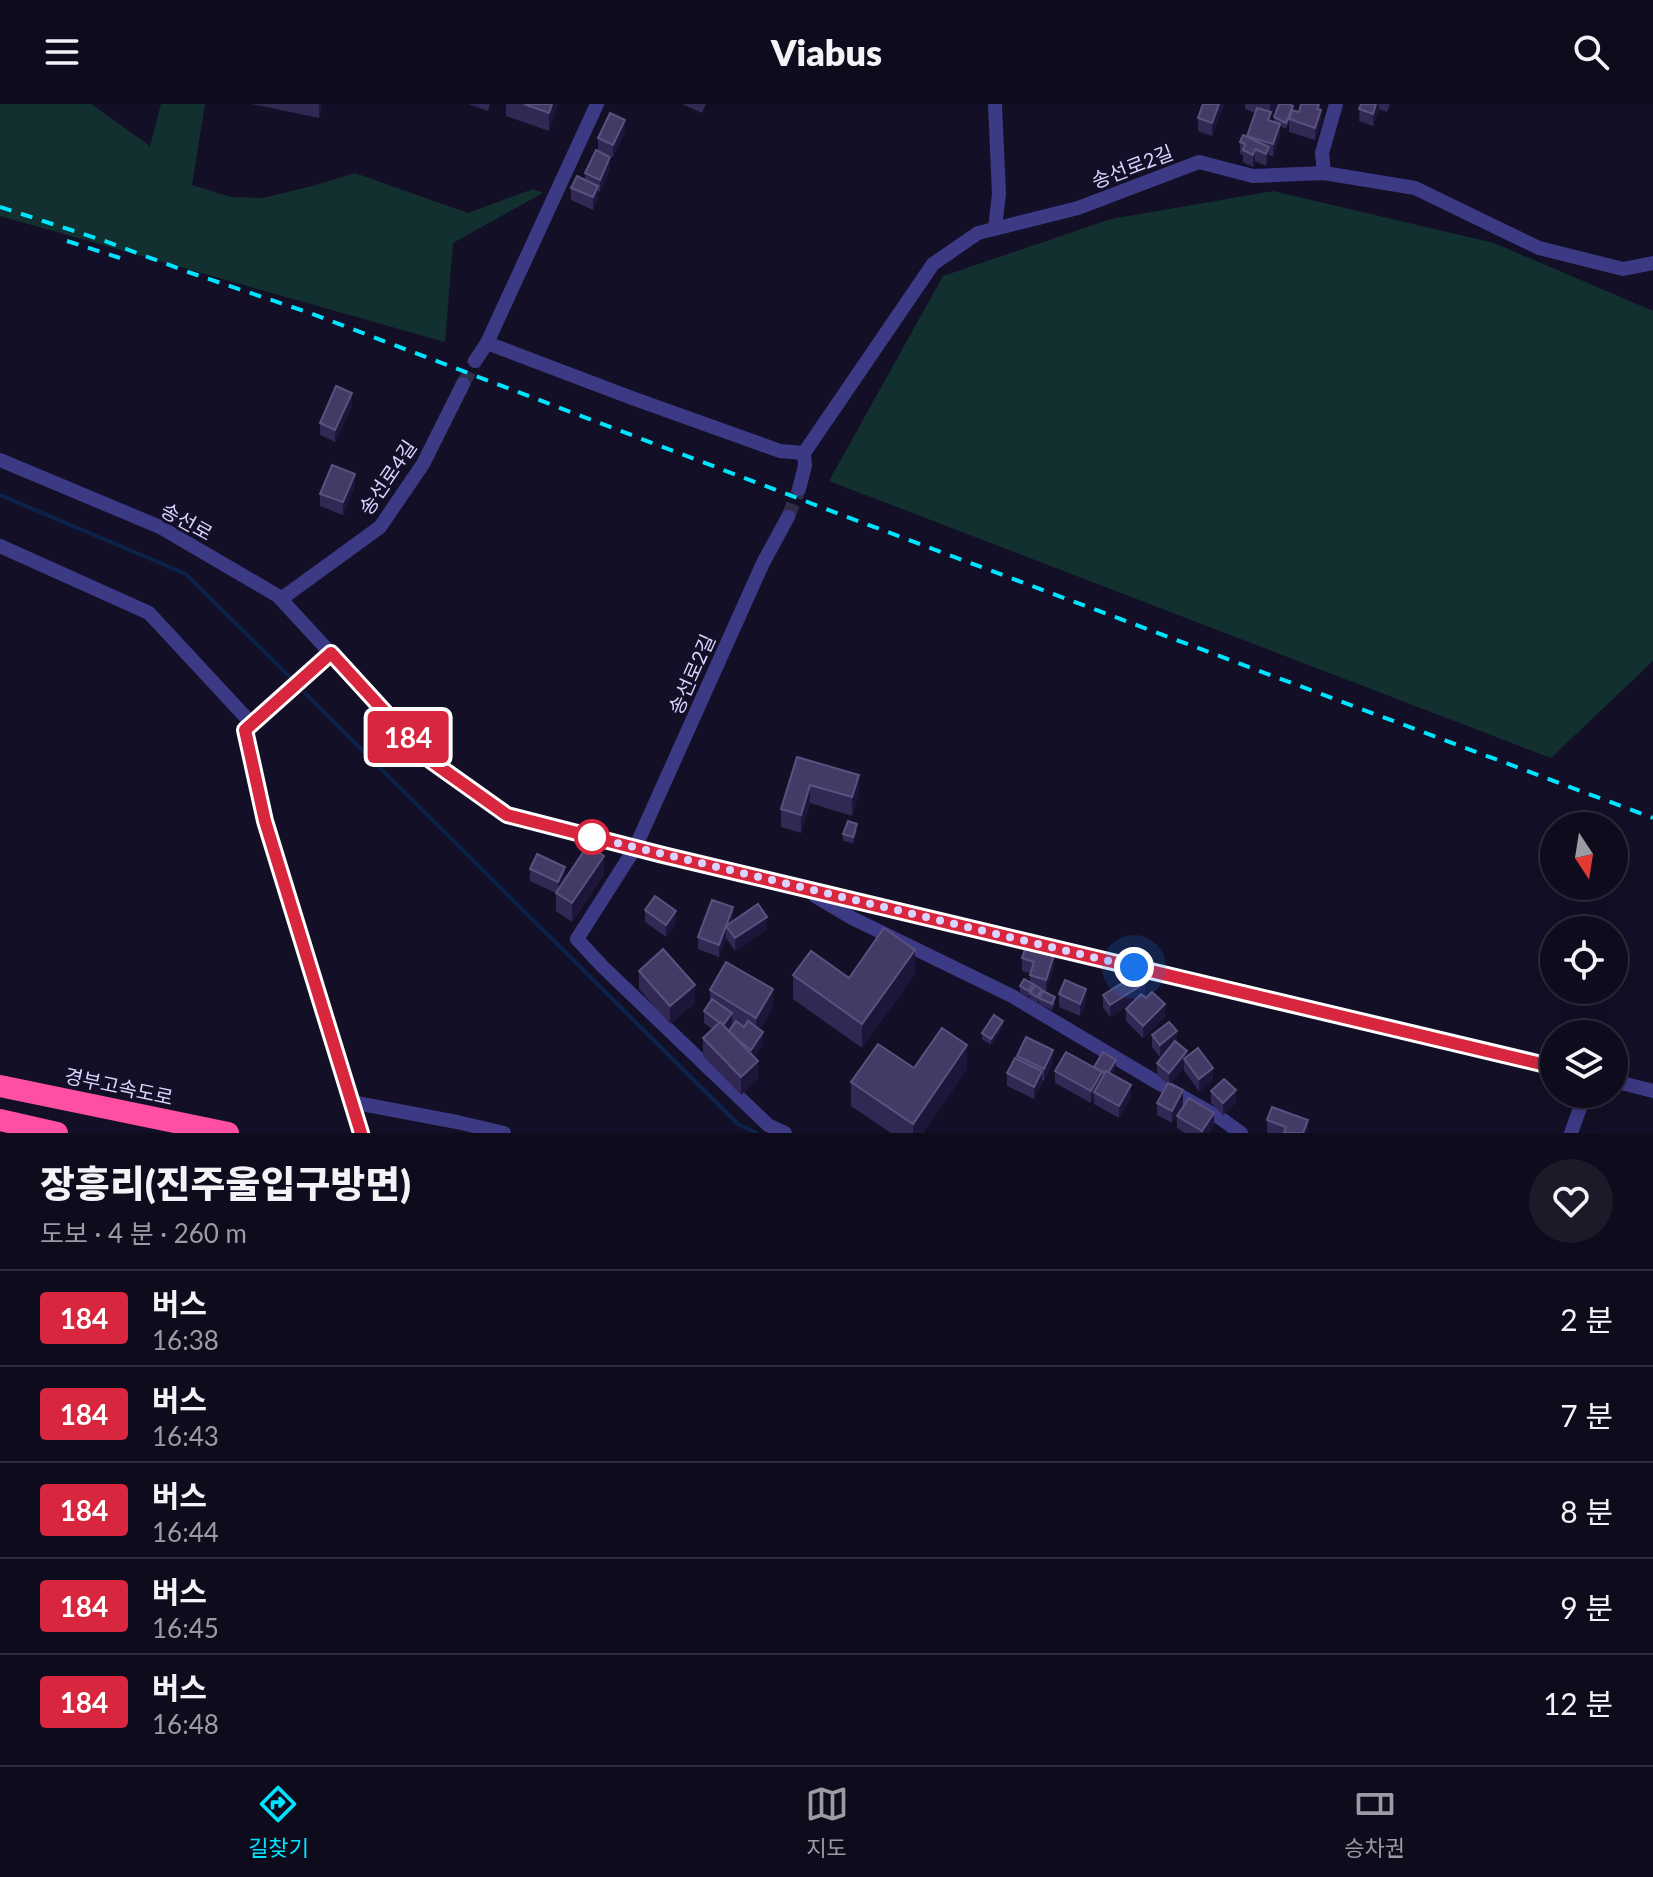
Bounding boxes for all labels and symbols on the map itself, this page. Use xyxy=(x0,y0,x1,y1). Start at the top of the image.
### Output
street label: 송선로2길 xyxy=(1088,140,1176,192)
street label: 송선로4길 xyxy=(353,435,421,519)
street label: 송선로 xyxy=(157,497,217,545)
street label: 송선로2길 xyxy=(663,630,719,718)
line badge: 184 xyxy=(362,711,454,763)
north arrow xyxy=(1540,812,1628,900)
unlabelled marker xyxy=(575,820,609,854)
your location xyxy=(1114,947,1154,987)
street label: 경부고속도로 xyxy=(63,1063,175,1109)

